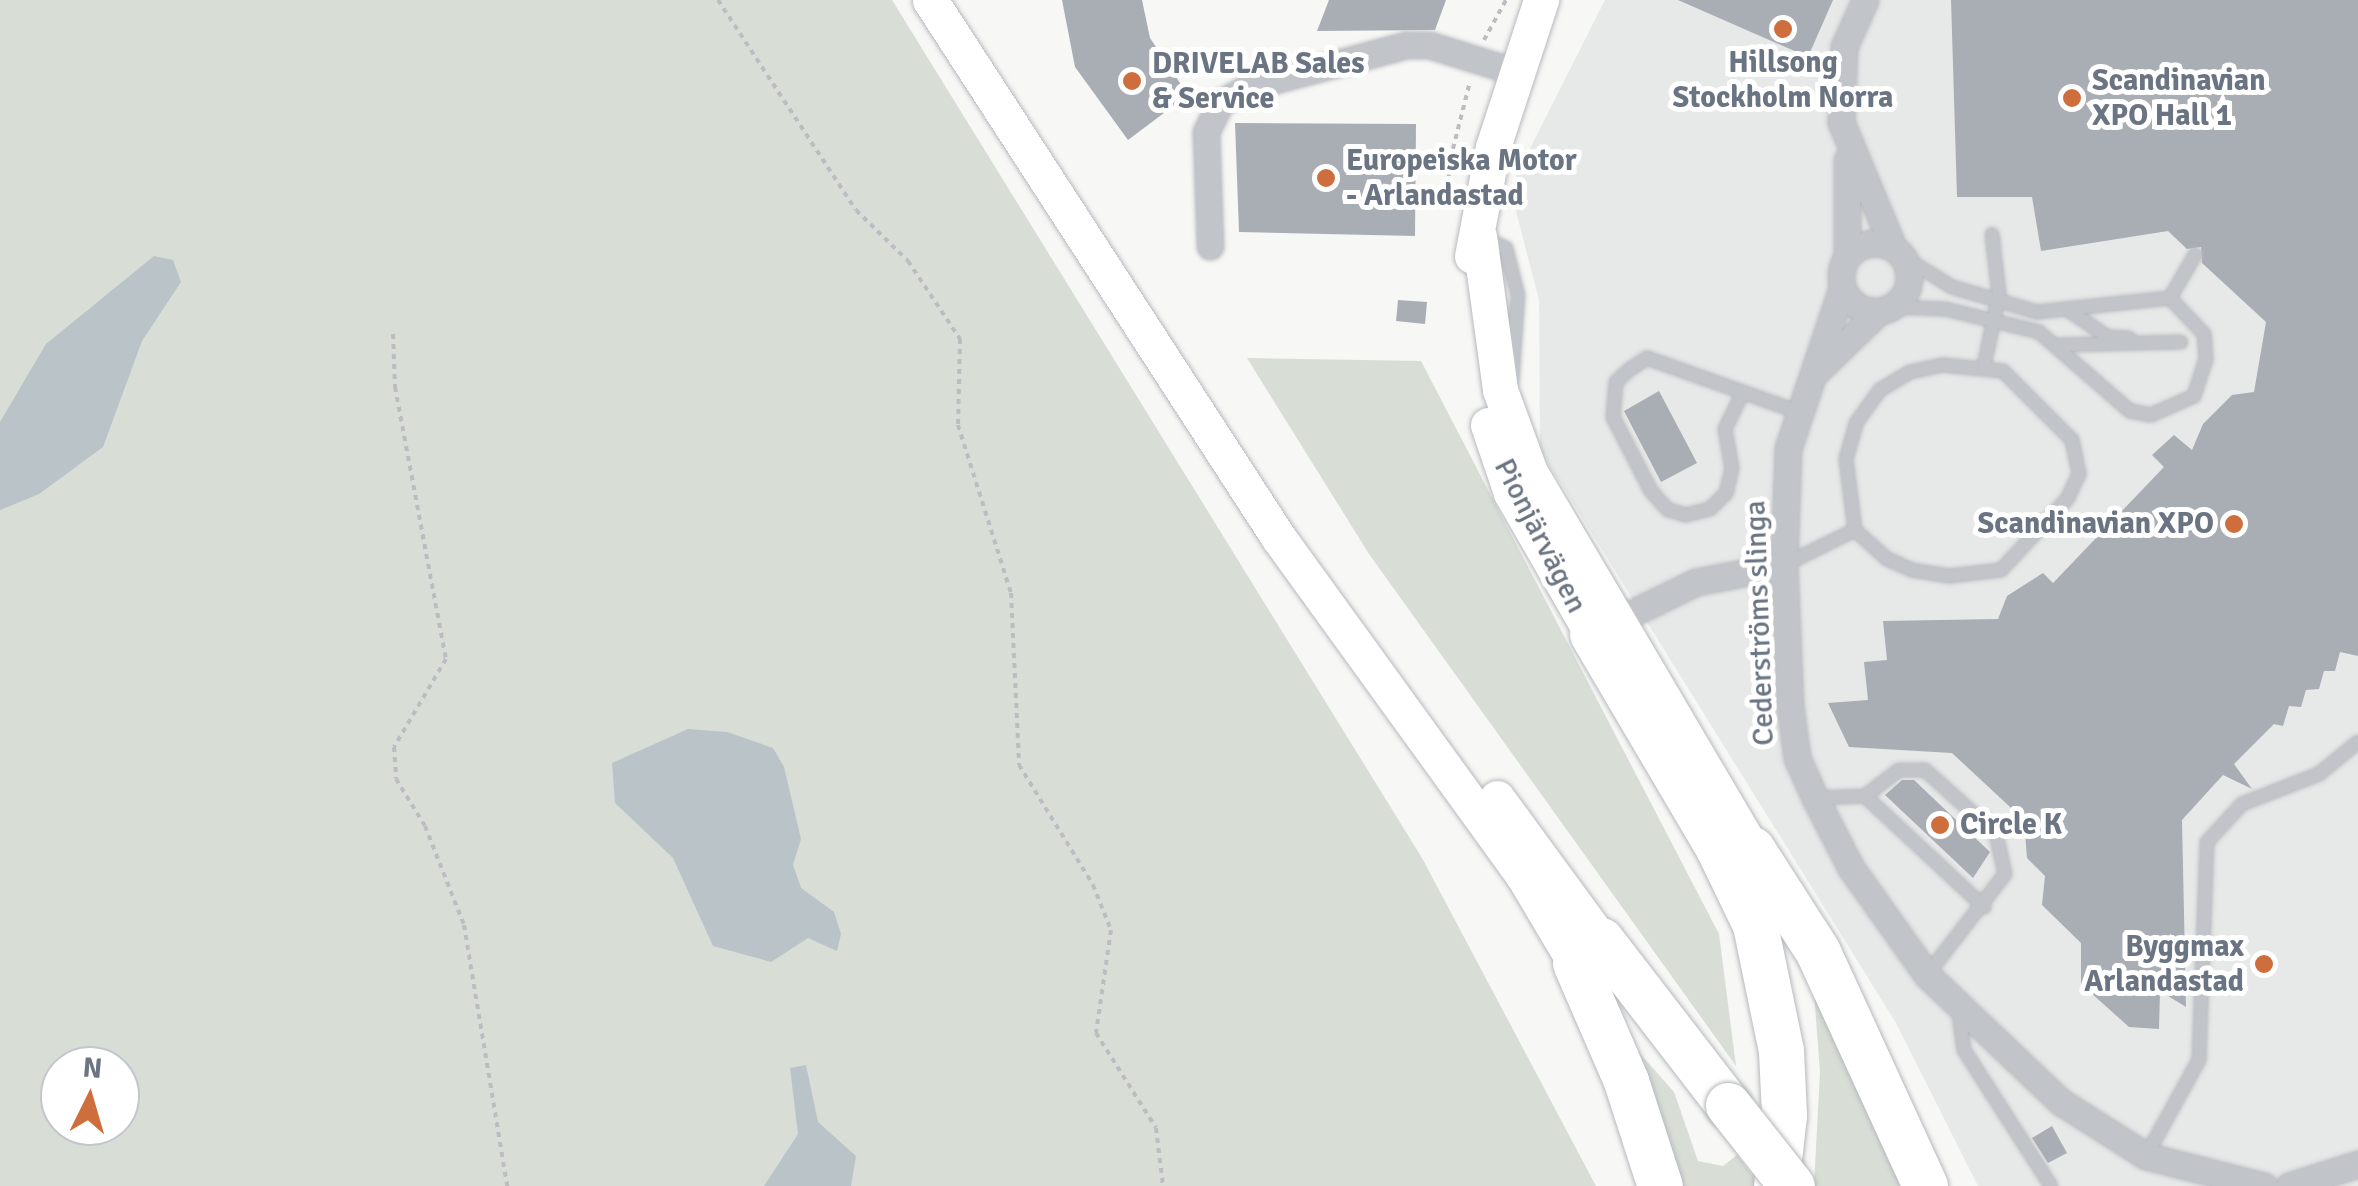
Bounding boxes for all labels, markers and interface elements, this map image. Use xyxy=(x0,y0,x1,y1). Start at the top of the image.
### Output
marker: Hillsong Stockholm Norra xyxy=(1772,18,1794,40)
place label: Hillsong Stockholm Norra xyxy=(1673,45,1893,116)
place label: DRIVELAB Sales & Service xyxy=(1152,46,1365,116)
place label: Scandinavian XPO Hall 1 xyxy=(2092,63,2266,134)
marker: DRIVELAB Sales & Service xyxy=(1121,70,1143,92)
marker: Scandinavian XPO Hall 1 xyxy=(2061,87,2083,109)
place label: Europeiska Motor - Arlandastad xyxy=(1346,143,1577,214)
marker: Europeiska Motor - Arlandastad xyxy=(1315,167,1337,189)
street label: Pionjärvägen xyxy=(1486,453,1594,619)
street label: Cederströms slinga xyxy=(1738,500,1782,746)
place label: Scandinavian XPO xyxy=(1978,506,2214,542)
marker: Scandinavian XPO xyxy=(2223,513,2245,535)
place label: Circle K xyxy=(1960,807,2062,843)
marker: Circle K xyxy=(1929,814,1951,836)
place label: Byggmax Arlandastad xyxy=(2084,929,2244,1000)
marker: Byggmax Arlandastad xyxy=(2253,953,2275,975)
north arrow xyxy=(40,1046,140,1146)
text: N xyxy=(81,1050,104,1086)

